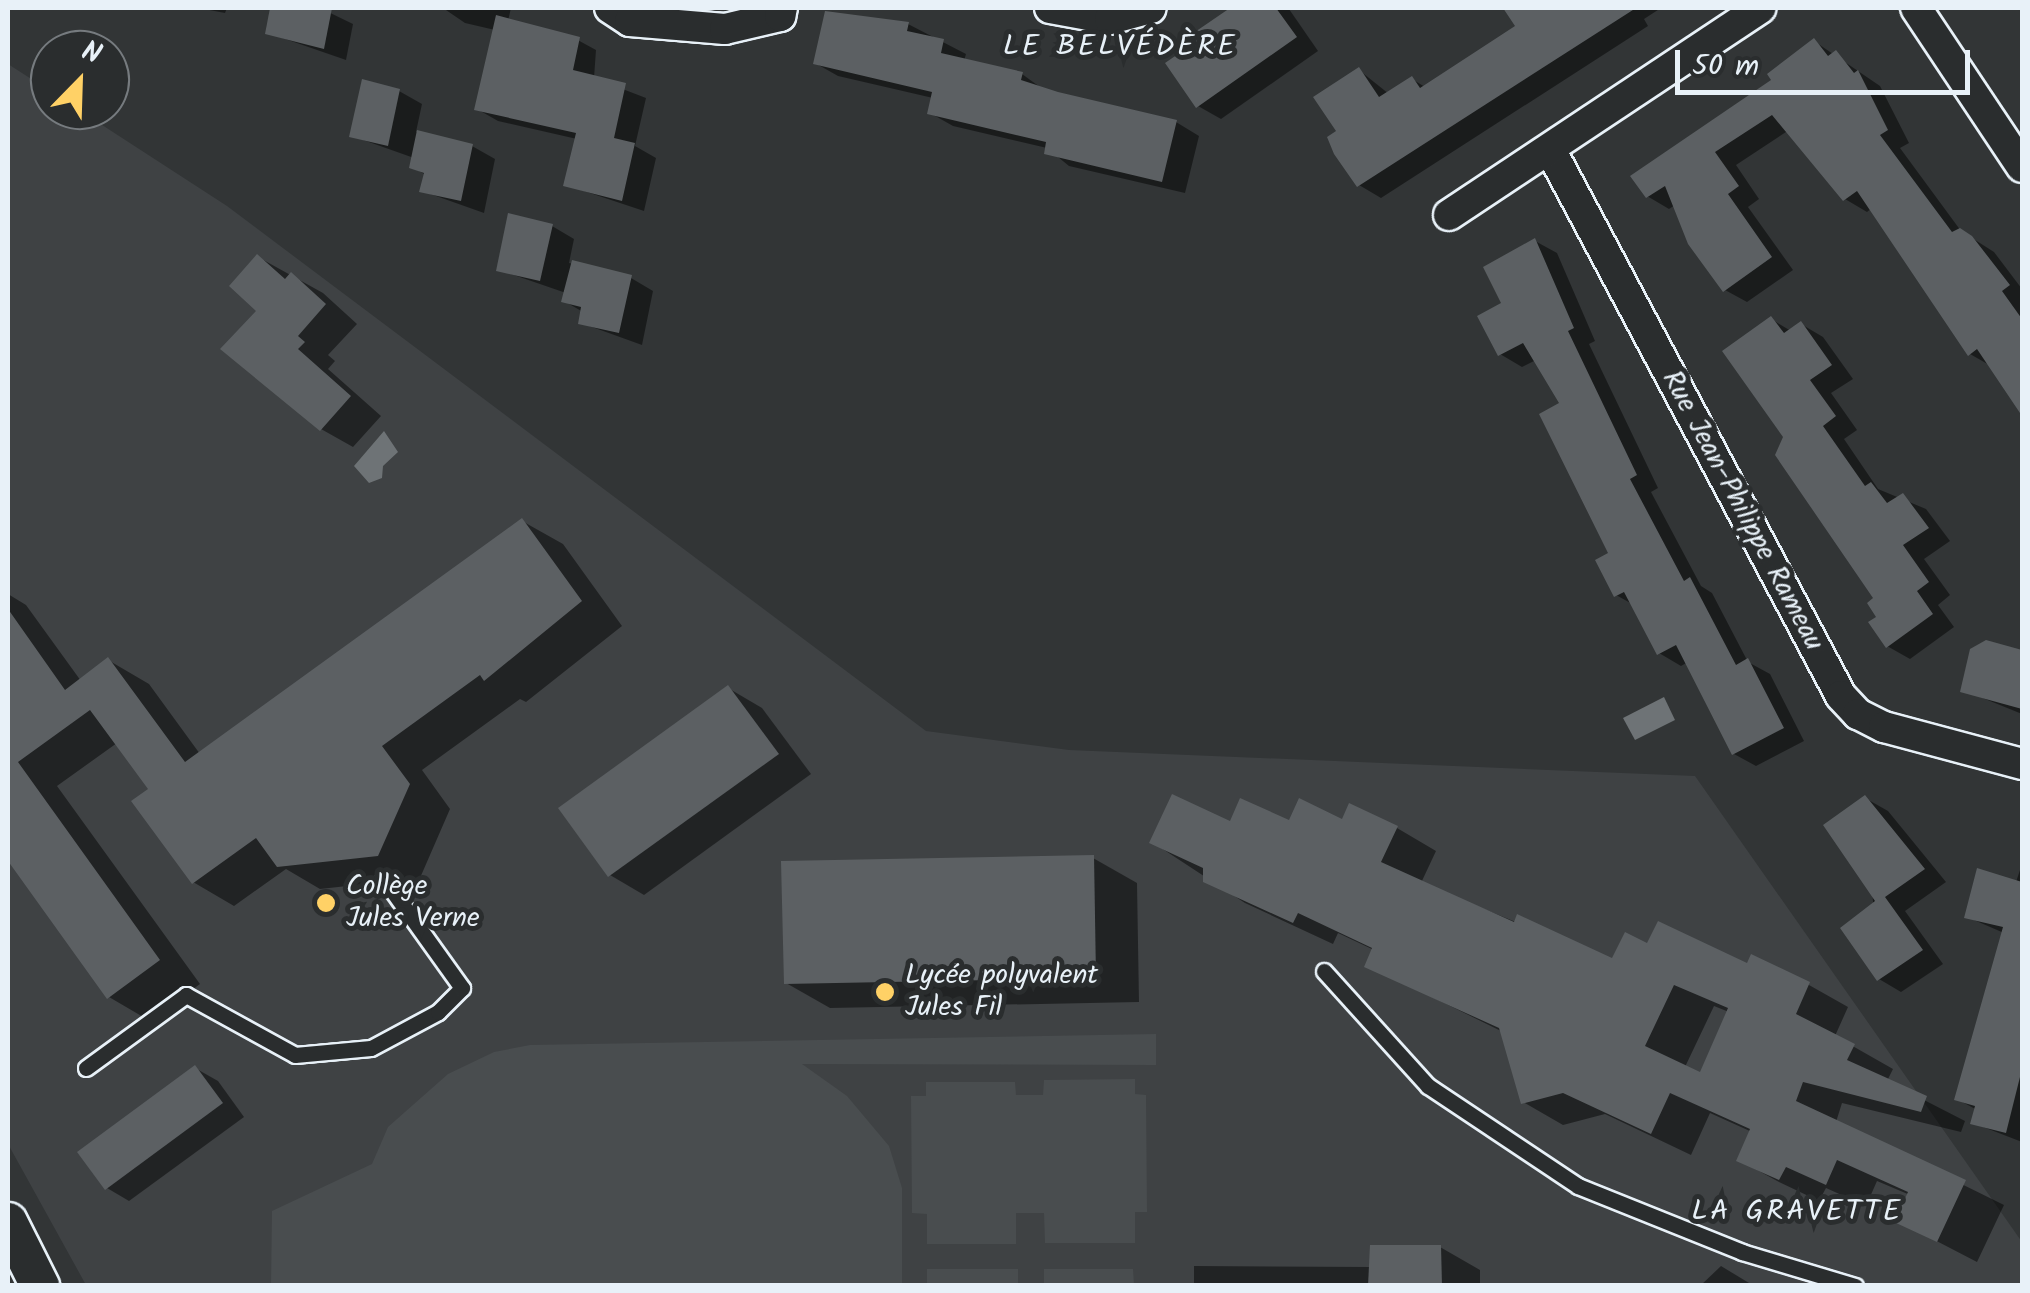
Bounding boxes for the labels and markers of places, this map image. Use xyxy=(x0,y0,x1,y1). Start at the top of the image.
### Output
place label: Collège Jules Verne xyxy=(346,870,479,936)
marker: Collège Jules Verne xyxy=(315,892,337,914)
place label: Lycée polyvalent Jules Fil xyxy=(905,959,1098,1025)
marker: Lycée polyvalent Jules Fil xyxy=(874,981,896,1003)

